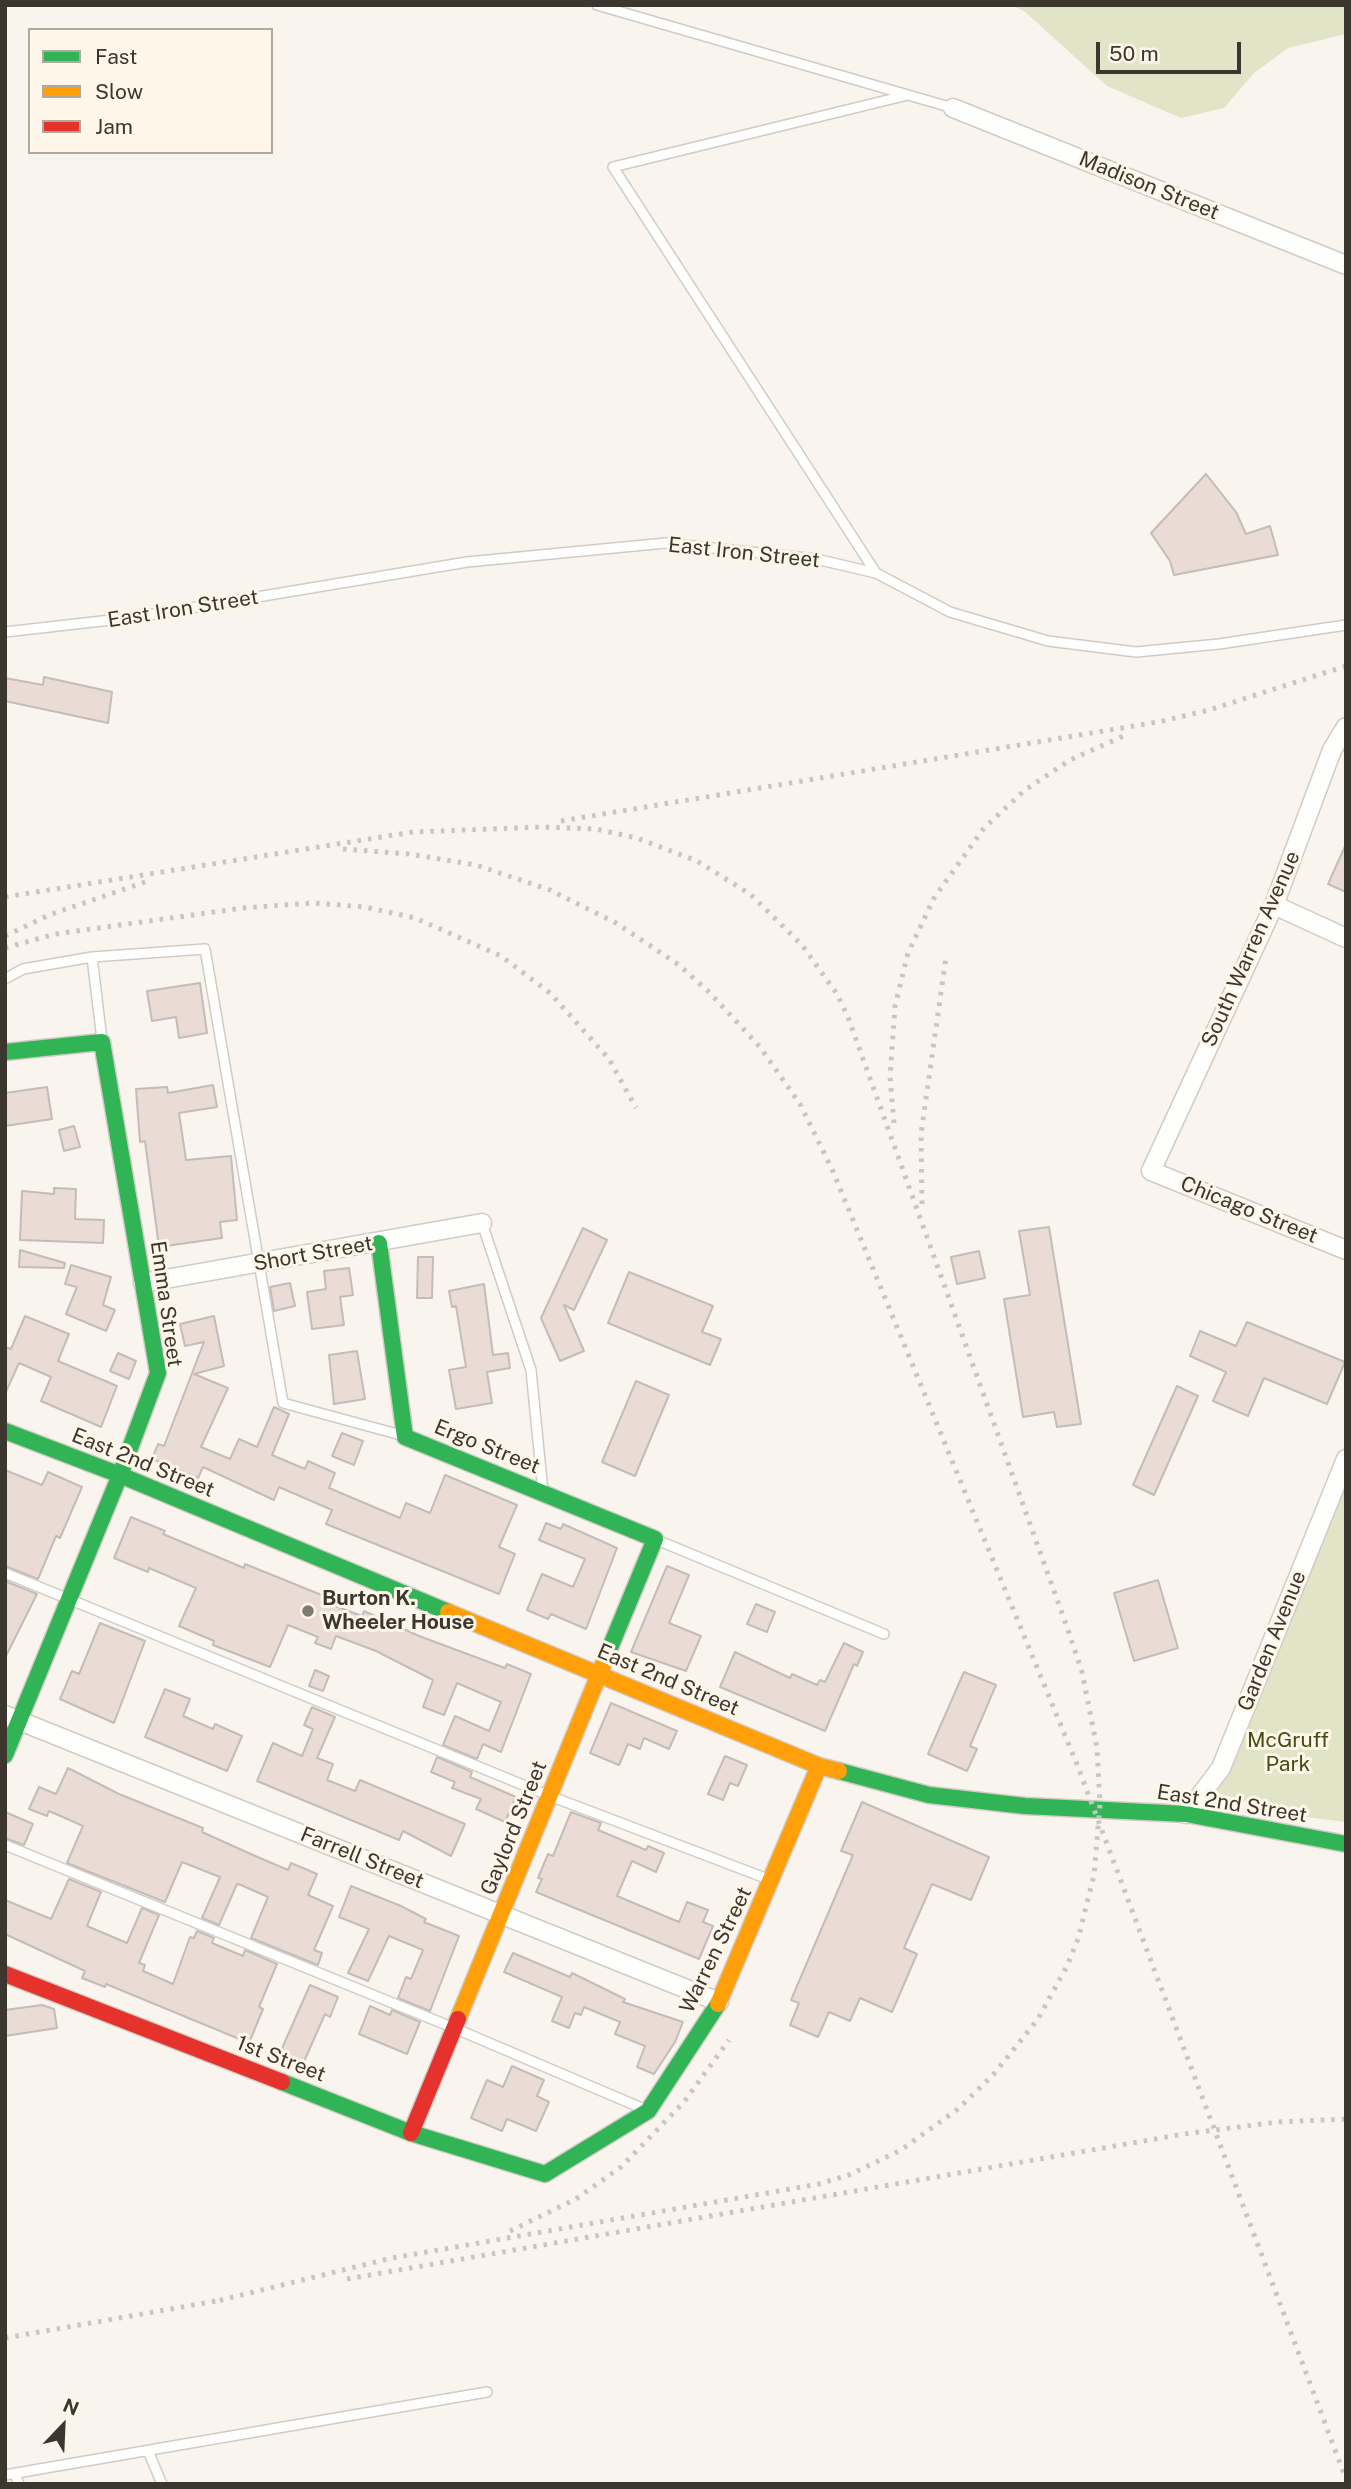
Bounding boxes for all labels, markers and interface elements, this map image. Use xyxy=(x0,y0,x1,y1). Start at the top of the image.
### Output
legend xyxy=(28,28,273,154)
scale bar xyxy=(1099,28,1244,72)
text: 50 m xyxy=(1109,41,1159,66)
text: Fast xyxy=(95,44,137,69)
text: Slow xyxy=(95,79,143,104)
text: Jam xyxy=(95,114,133,139)
street label: Madison Street xyxy=(1075,146,1223,226)
street label: East Iron Street xyxy=(667,532,821,574)
street label: East Iron Street xyxy=(106,585,260,633)
street label: South Warren Avenue xyxy=(1196,847,1306,1051)
street label: Chicago Street xyxy=(1177,1171,1321,1249)
street label: Short Street xyxy=(251,1231,375,1277)
street label: Emma Street xyxy=(145,1239,187,1369)
street label: Ergo Street xyxy=(431,1414,543,1480)
street label: East 2nd Street xyxy=(68,1423,218,1503)
street label: Garden Avenue xyxy=(1232,1567,1312,1715)
place label: Burton K. Wheeler House xyxy=(322,1586,474,1636)
marker: Burton K. Wheeler House xyxy=(300,1603,316,1619)
street label: East 2nd Street xyxy=(593,1639,743,1721)
park label: McGruff Park xyxy=(1247,1728,1329,1778)
street label: Gaylord Street xyxy=(476,1757,552,1899)
street label: East 2nd Street xyxy=(1155,1780,1309,1828)
street label: Farrell Street xyxy=(297,1822,427,1894)
street label: Warren Street xyxy=(675,1883,757,2017)
street label: 1st Street xyxy=(233,2030,329,2088)
north arrow xyxy=(28,2391,98,2461)
text: N xyxy=(60,2394,82,2420)

